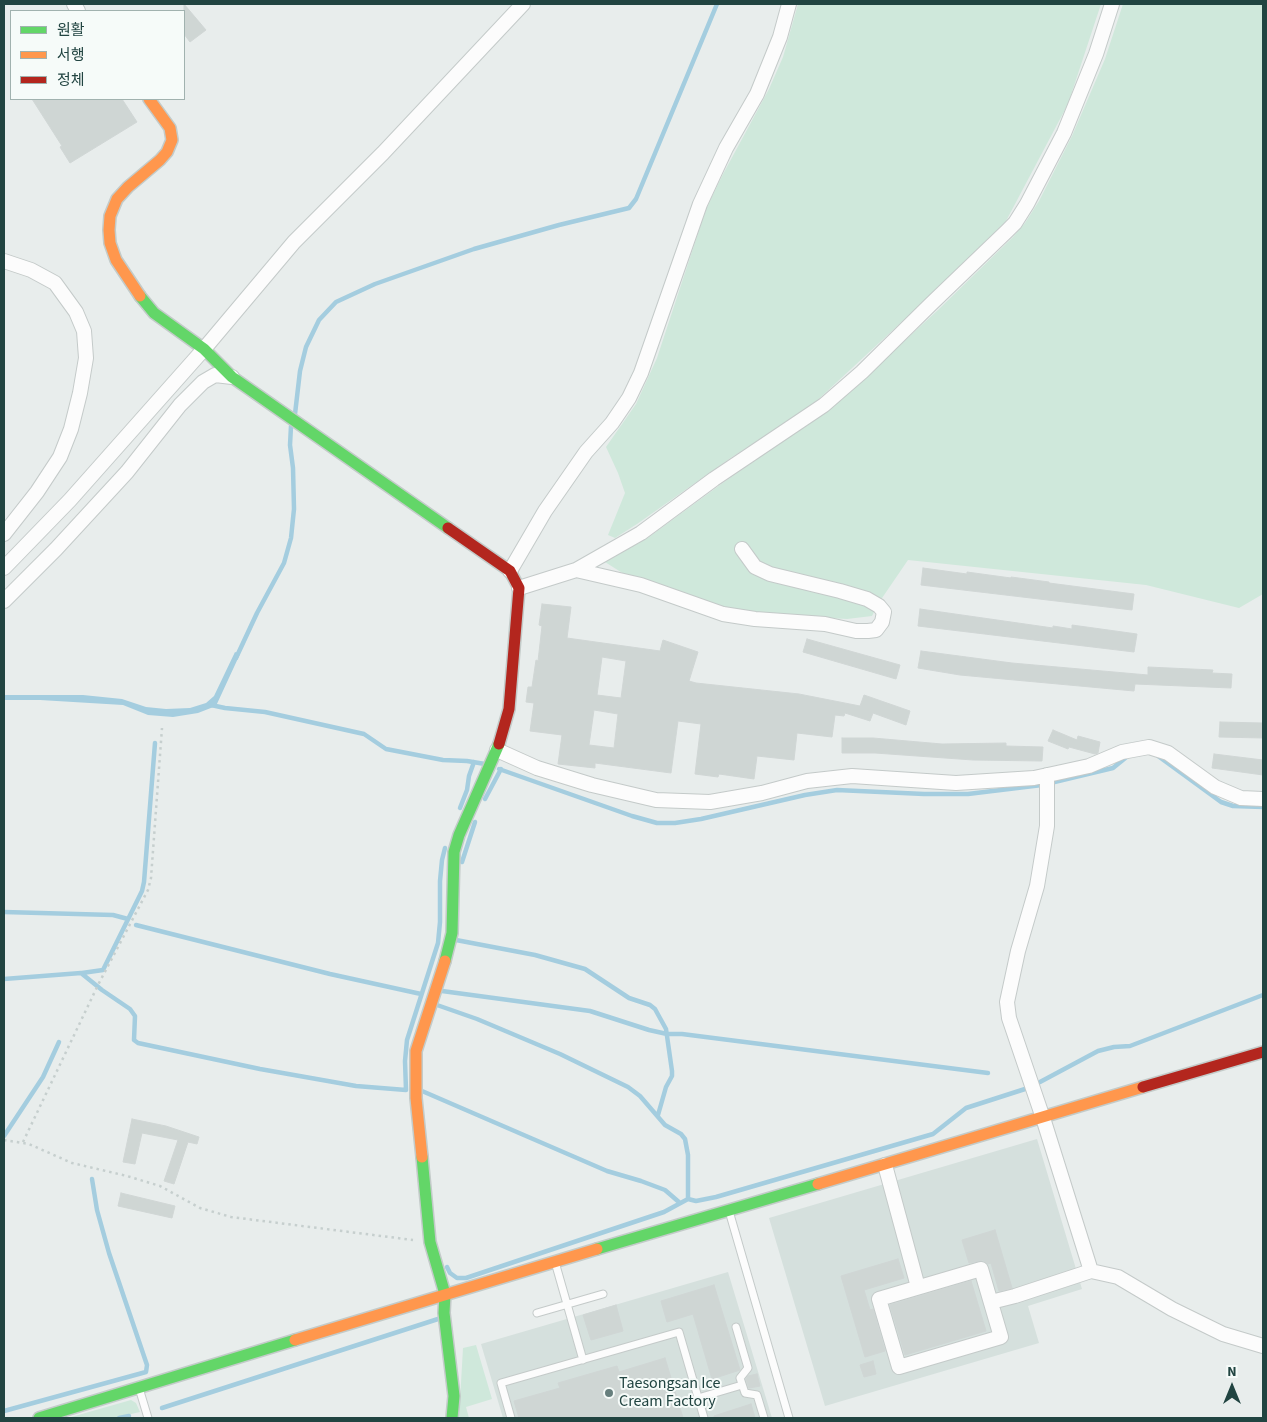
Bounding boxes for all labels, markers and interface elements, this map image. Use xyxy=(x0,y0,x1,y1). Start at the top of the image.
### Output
legend xyxy=(10,10,185,100)
text: 원활 xyxy=(57,20,85,41)
text: 서행 xyxy=(57,45,85,66)
text: 정체 xyxy=(57,70,85,91)
north arrow xyxy=(1207,1362,1257,1412)
text: N xyxy=(1227,1362,1237,1382)
place label: Taesongsan Ice Cream Factory xyxy=(619,1374,720,1412)
marker: Taesongsan Ice Cream Factory xyxy=(603,1387,615,1399)

